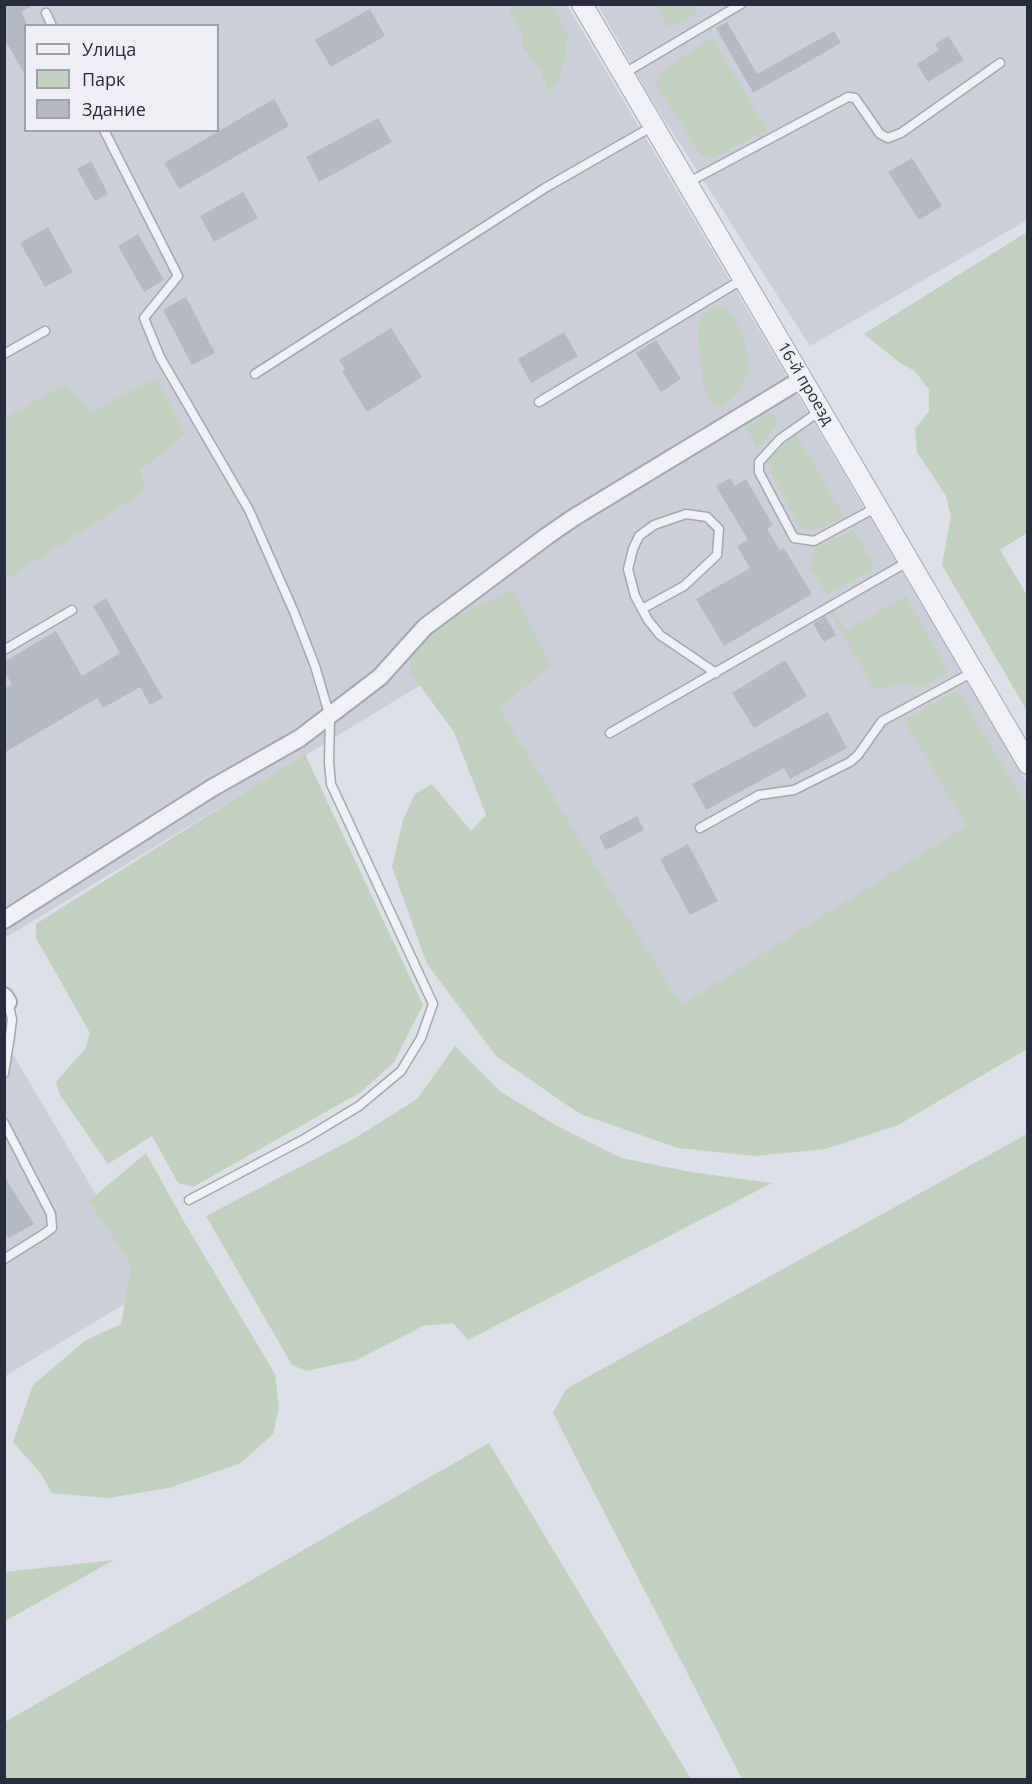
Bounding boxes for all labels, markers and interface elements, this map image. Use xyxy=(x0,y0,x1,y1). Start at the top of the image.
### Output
legend xyxy=(24,24,219,132)
text: Улица xyxy=(82,37,136,61)
text: Парк xyxy=(82,67,125,91)
text: Здание xyxy=(82,97,146,121)
street label: 16-й проезд xyxy=(773,339,837,429)

